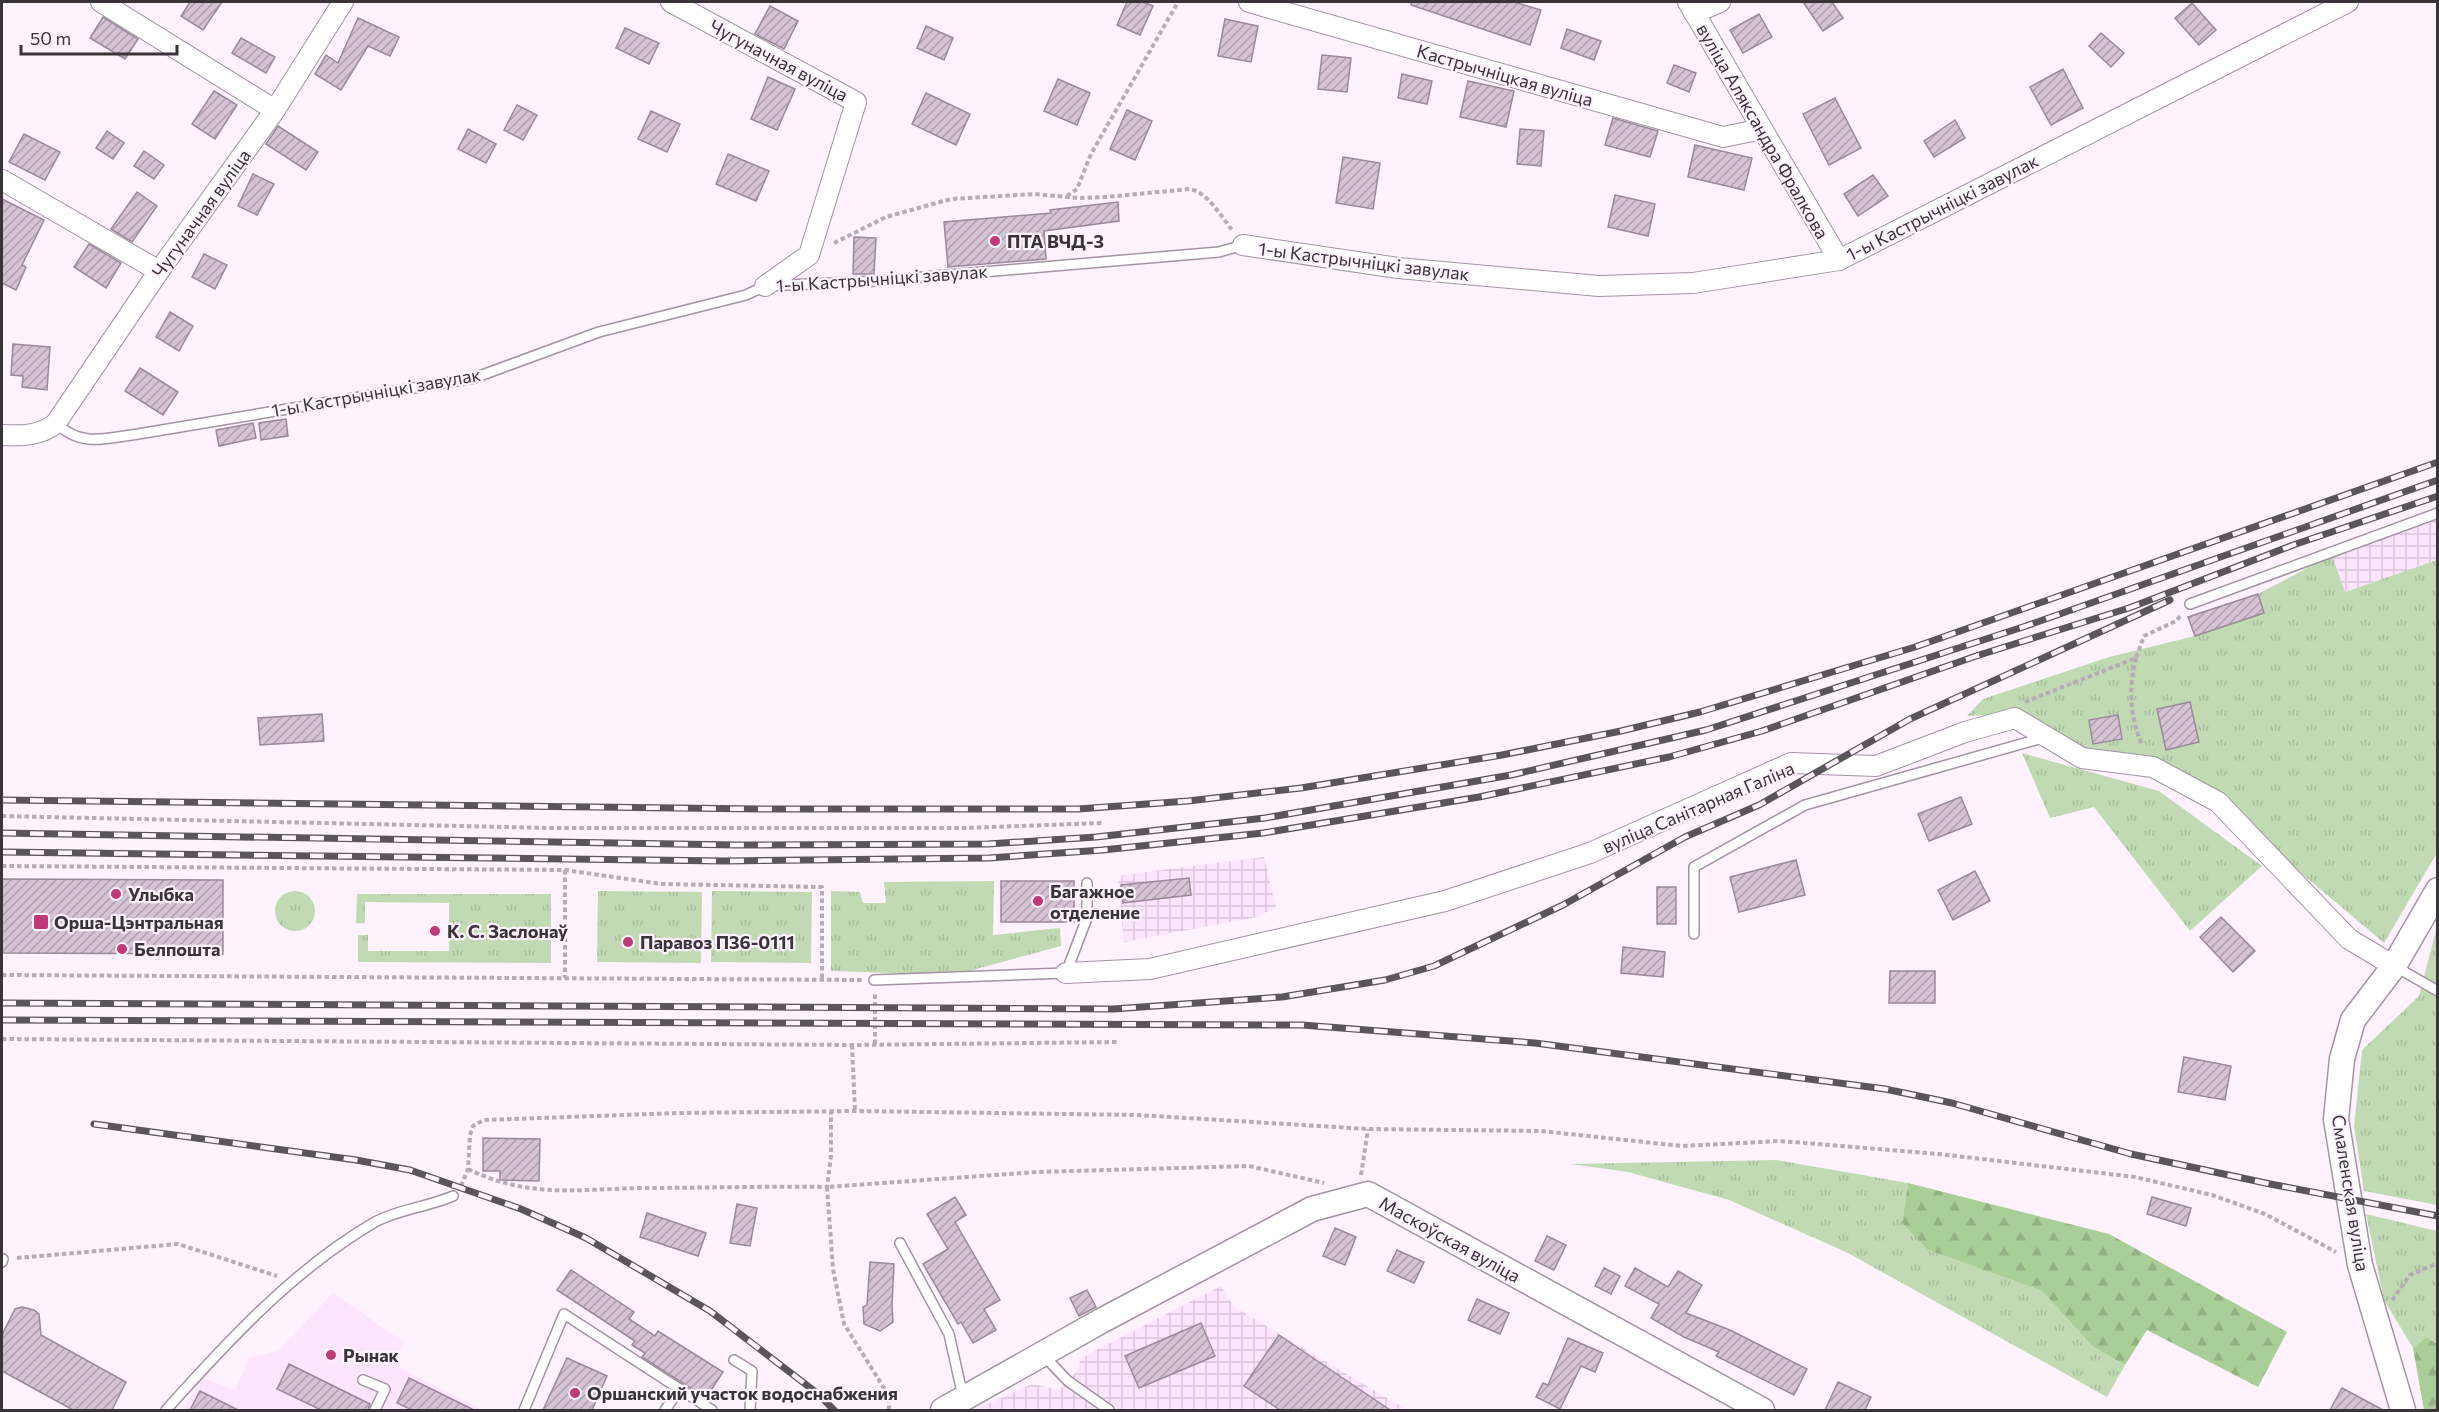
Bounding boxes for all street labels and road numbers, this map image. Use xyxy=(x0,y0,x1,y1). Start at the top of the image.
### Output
street label: Чугуначная вуліца xyxy=(706,14,852,106)
street label: вуліца Аляксандра Фралкова xyxy=(1692,20,1834,242)
street label: Кастрычніцкая вуліца xyxy=(1414,39,1596,111)
street label: Чугуначная вуліца xyxy=(147,144,255,282)
street label: 1-ы Кастрычніцкі завулак xyxy=(1842,149,2042,265)
street label: 1-ы Кастрычніцкі завулак xyxy=(1257,237,1471,285)
street label: 1-ы Кастрычніцкі завулак xyxy=(775,260,989,296)
street label: 1-ы Кастрычніцкі завулак xyxy=(270,363,483,421)
street label: вуліца Санітарная Галіна xyxy=(1599,757,1797,857)
street label: Смаленская вуліца xyxy=(2328,1113,2374,1273)
street label: Маскоўская вуліца xyxy=(1376,1191,1524,1287)

